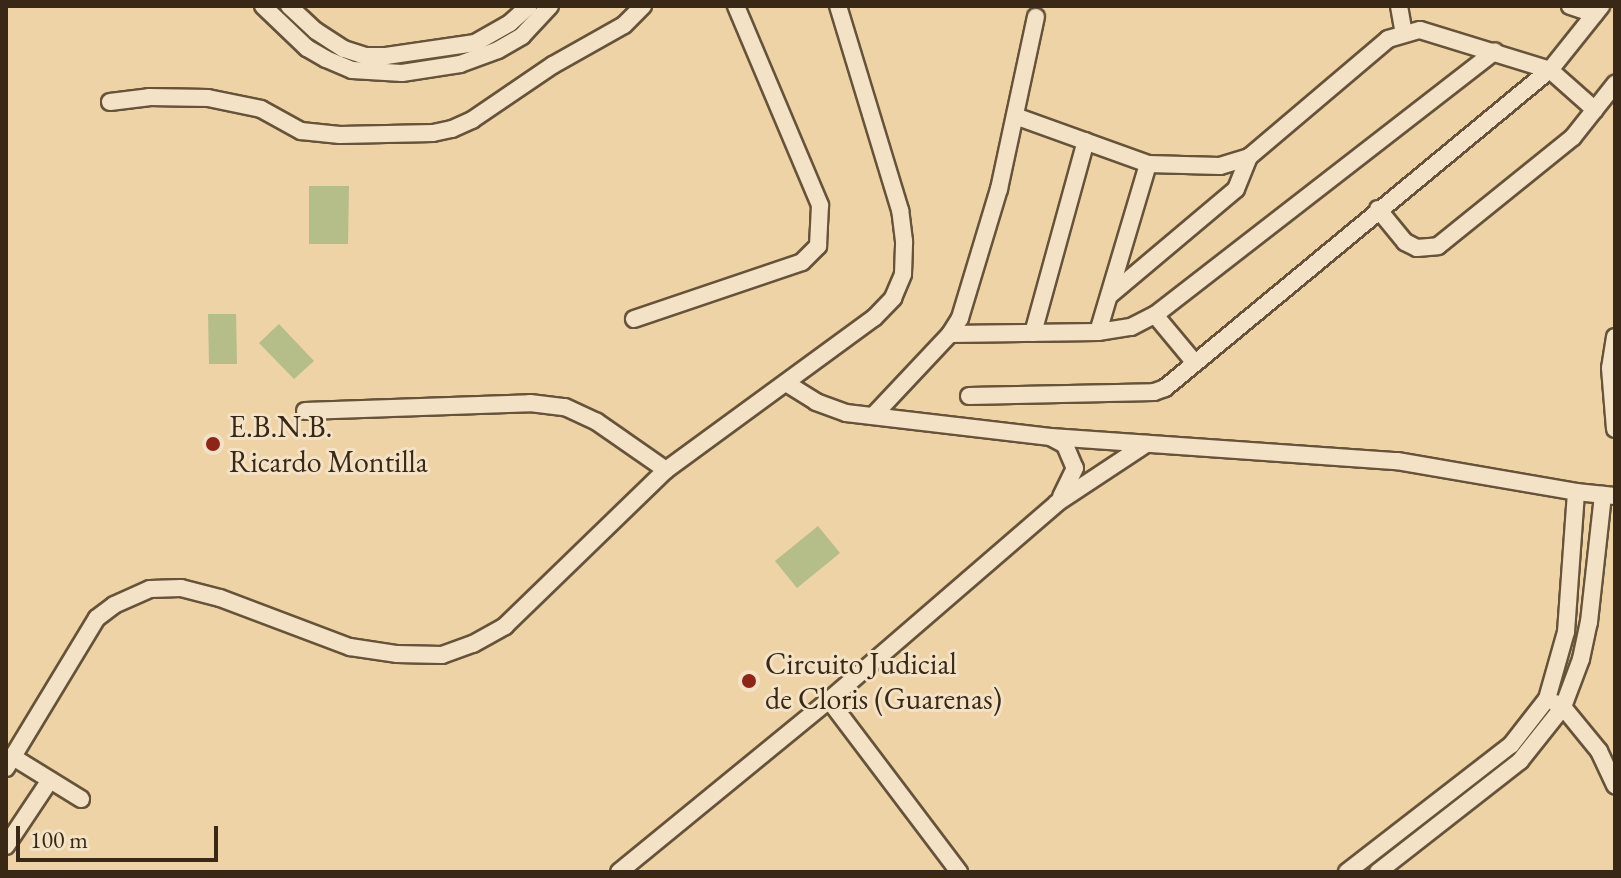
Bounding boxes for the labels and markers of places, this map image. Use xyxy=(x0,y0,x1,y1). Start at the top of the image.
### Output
place label: E.B.N.B. Ricardo Montilla xyxy=(229,409,428,480)
marker: E.B.N.B. Ricardo Montilla xyxy=(204,435,222,453)
place label: Circuito Judicial de Cloris (Guarenas) xyxy=(765,646,1002,716)
marker: Circuito Judicial de Cloris (Guarenas) xyxy=(740,672,758,690)

